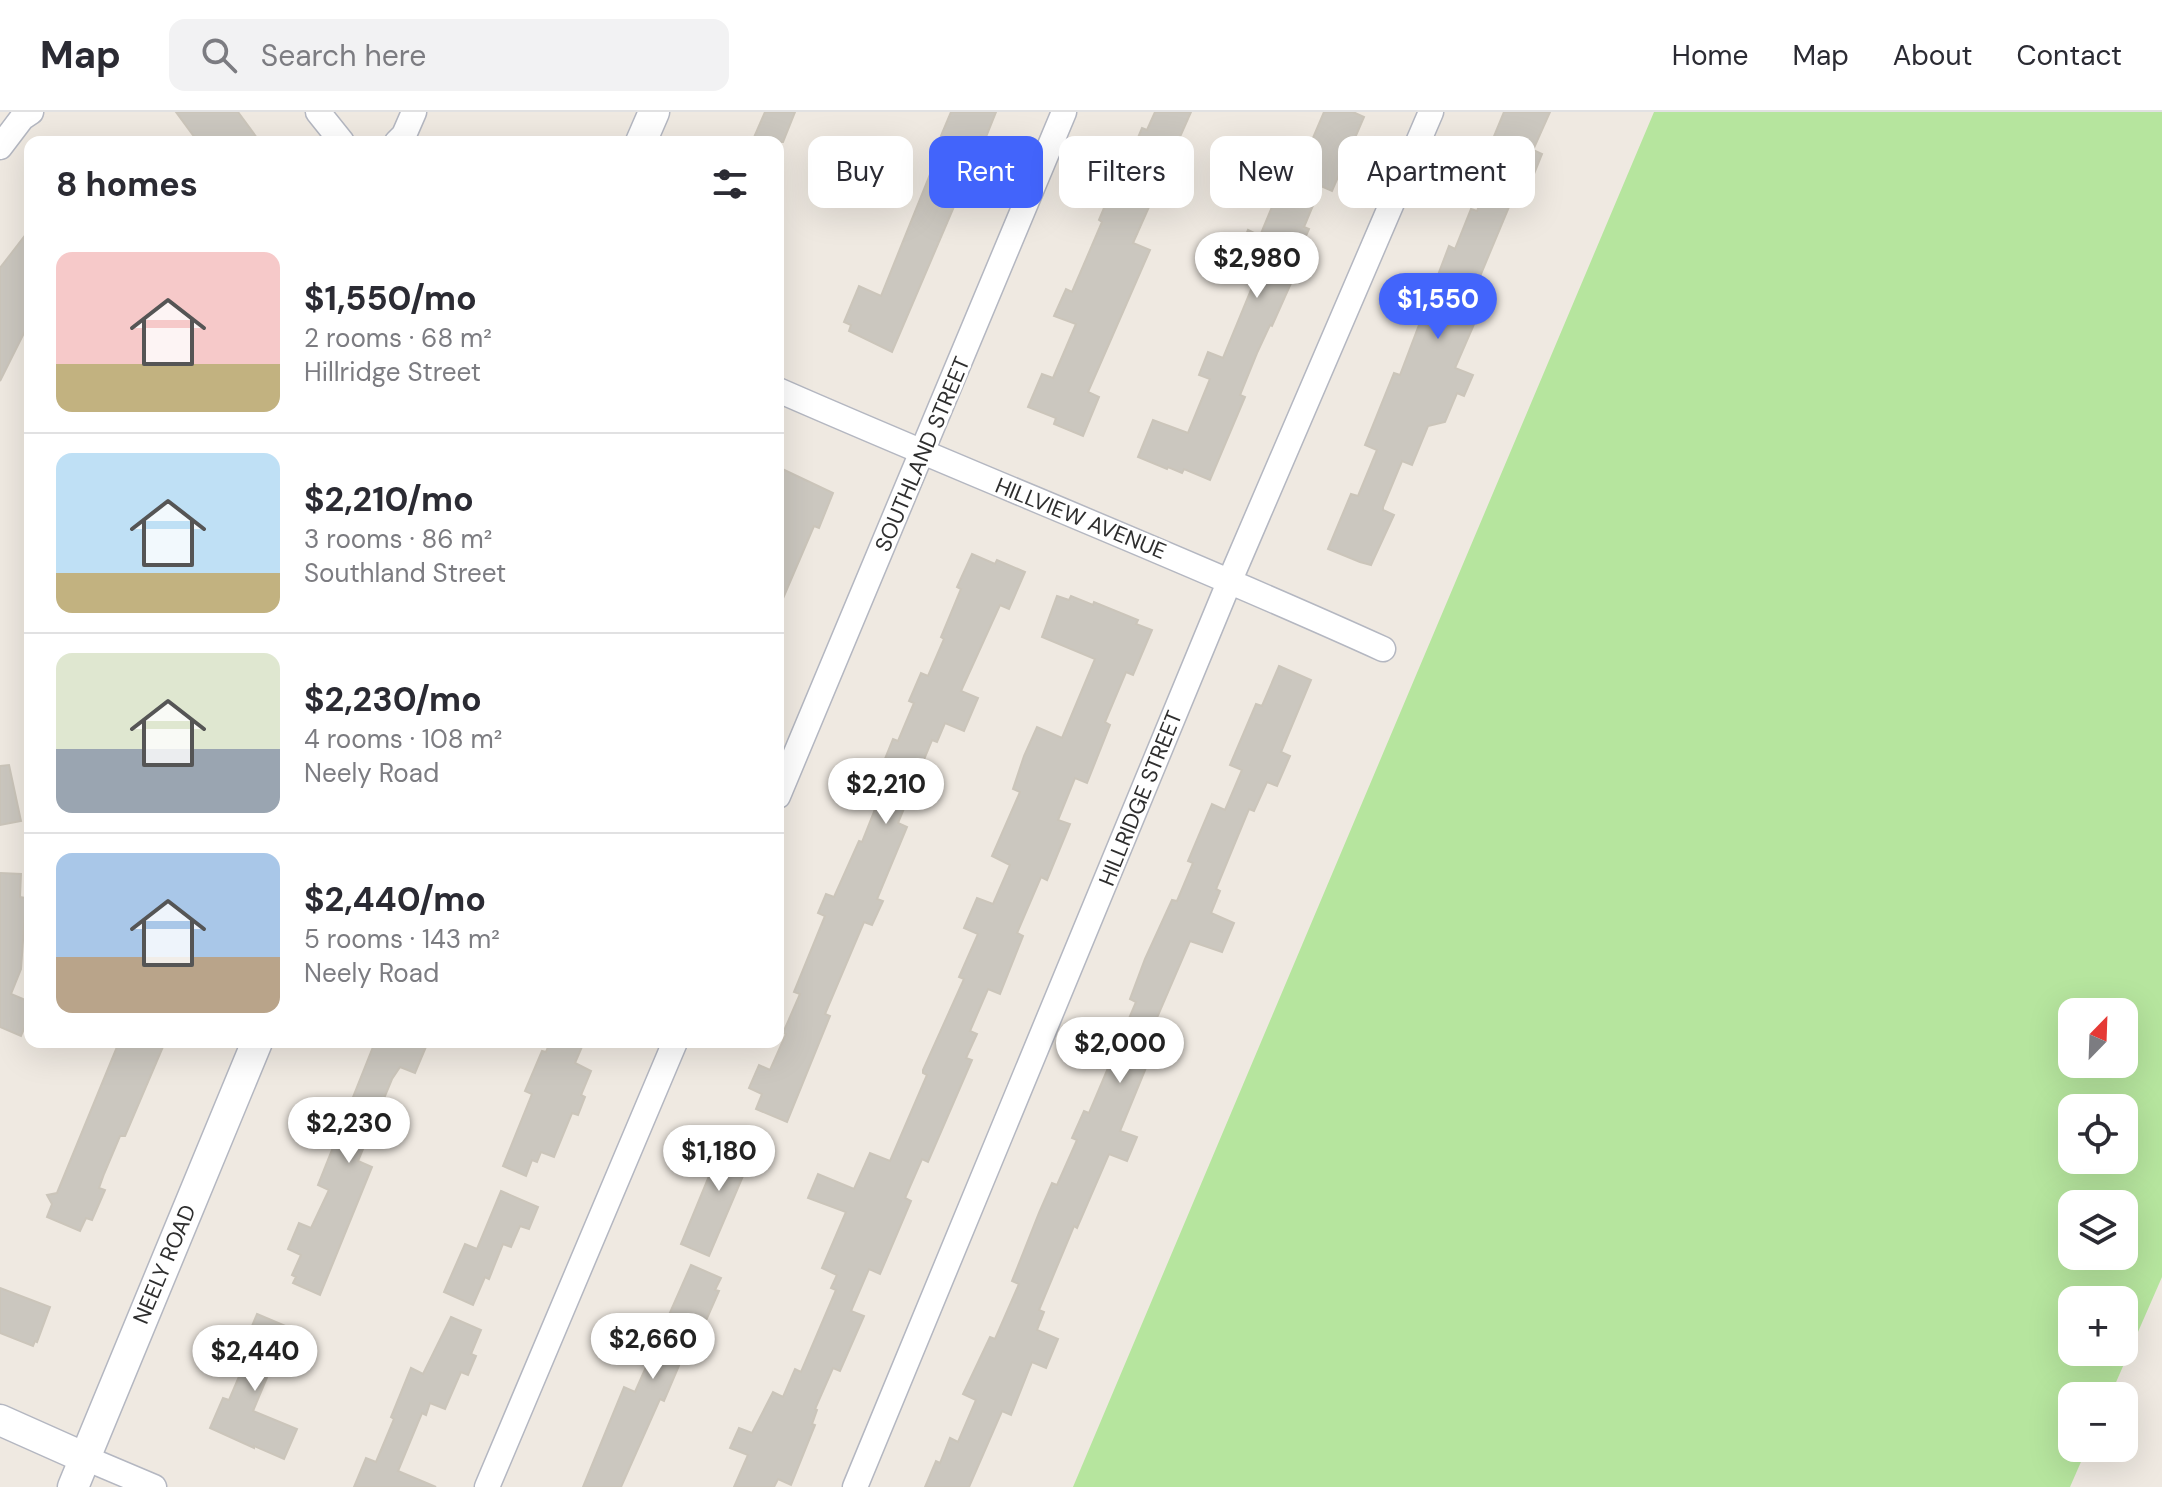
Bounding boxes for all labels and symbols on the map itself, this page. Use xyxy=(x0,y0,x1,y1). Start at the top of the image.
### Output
pin: $2,980 xyxy=(1192,232,1322,300)
pin: $1,550 xyxy=(1373,273,1503,341)
street label: SOUTHLAND STREET xyxy=(868,352,977,556)
street label: HILLVIEW AVENUE xyxy=(991,471,1171,566)
street label: HILLRIDGE STREET xyxy=(1092,706,1189,890)
pin: $2,210 xyxy=(821,758,951,826)
north arrow xyxy=(2058,998,2138,1078)
pin: $2,000 xyxy=(1055,1017,1185,1085)
pin: $2,230 xyxy=(284,1097,414,1165)
pin: $1,180 xyxy=(654,1125,784,1193)
street label: NEELY ROAD xyxy=(126,1200,203,1328)
pin: $2,660 xyxy=(588,1313,718,1381)
pin: $2,440 xyxy=(190,1325,320,1393)

